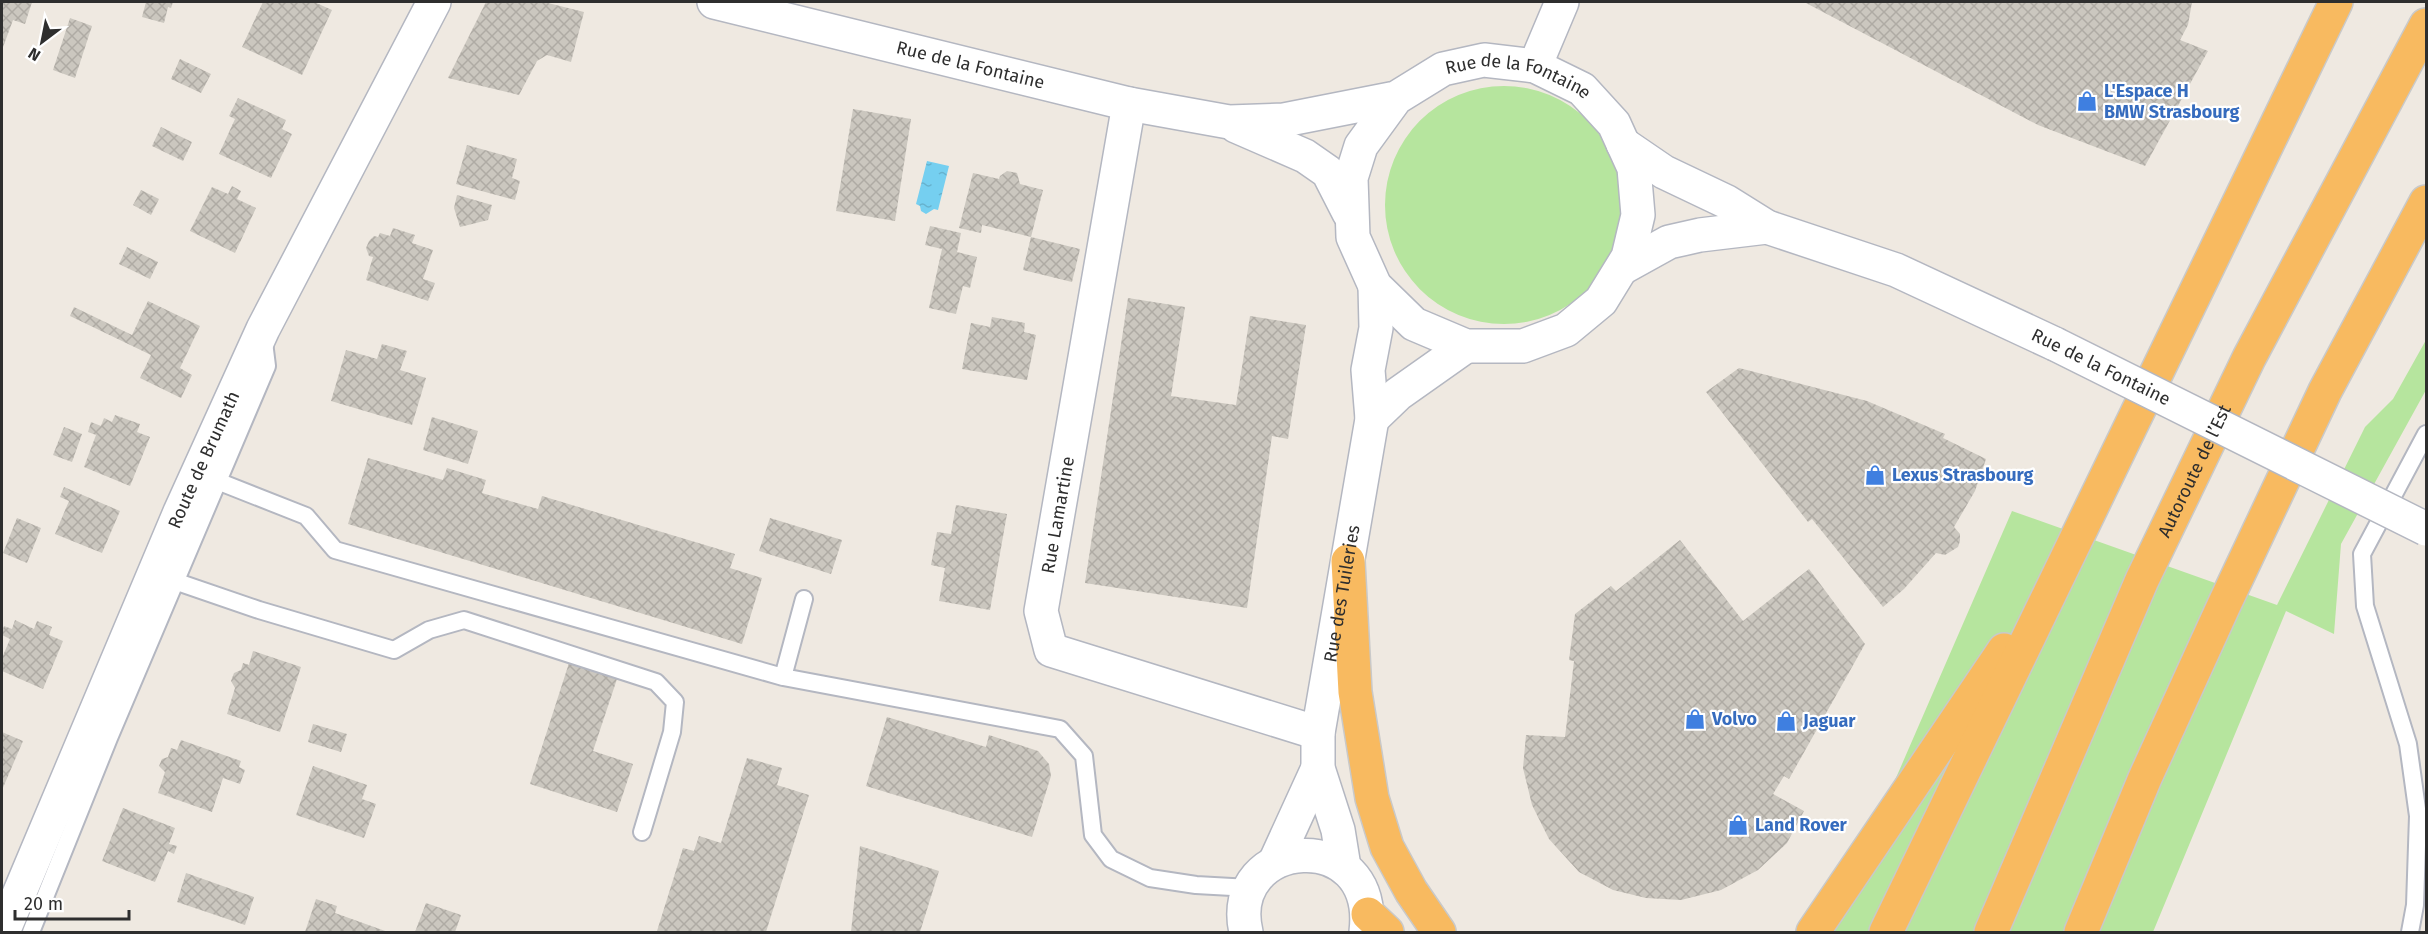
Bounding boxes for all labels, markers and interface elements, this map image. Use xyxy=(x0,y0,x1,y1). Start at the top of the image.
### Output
north arrow xyxy=(12,12,72,72)
street label: Rue de la Fontaine xyxy=(894,36,1047,94)
text: N xyxy=(25,43,44,65)
street label: Rue de la Fontaine xyxy=(1443,49,1596,103)
place label: L'Espace H BMW Strasbourg xyxy=(2104,80,2240,123)
shop icon: L'Espace H BMW Strasbourg xyxy=(2075,89,2099,113)
street label: Rue de la Fontaine xyxy=(2028,324,2174,410)
street label: Route de Brumath xyxy=(163,388,244,532)
street label: Autoroute de l’Est xyxy=(2153,401,2236,541)
street label: Rue Lamartine xyxy=(1037,455,1079,575)
shop icon: Lexus Strasbourg xyxy=(1863,463,1887,487)
place label: Lexus Strasbourg xyxy=(1892,464,2034,486)
street label: Rue des Tuileries xyxy=(1319,523,1365,664)
shop icon: Volvo xyxy=(1683,707,1707,731)
place label: Volvo xyxy=(1711,708,1757,730)
shop icon: Jaguar xyxy=(1774,709,1798,733)
place label: Jaguar xyxy=(1802,710,1856,732)
shop icon: Land Rover xyxy=(1726,813,1750,837)
place label: Land Rover xyxy=(1755,814,1848,836)
scale bar xyxy=(15,883,129,921)
text: 20 m xyxy=(24,893,63,915)

